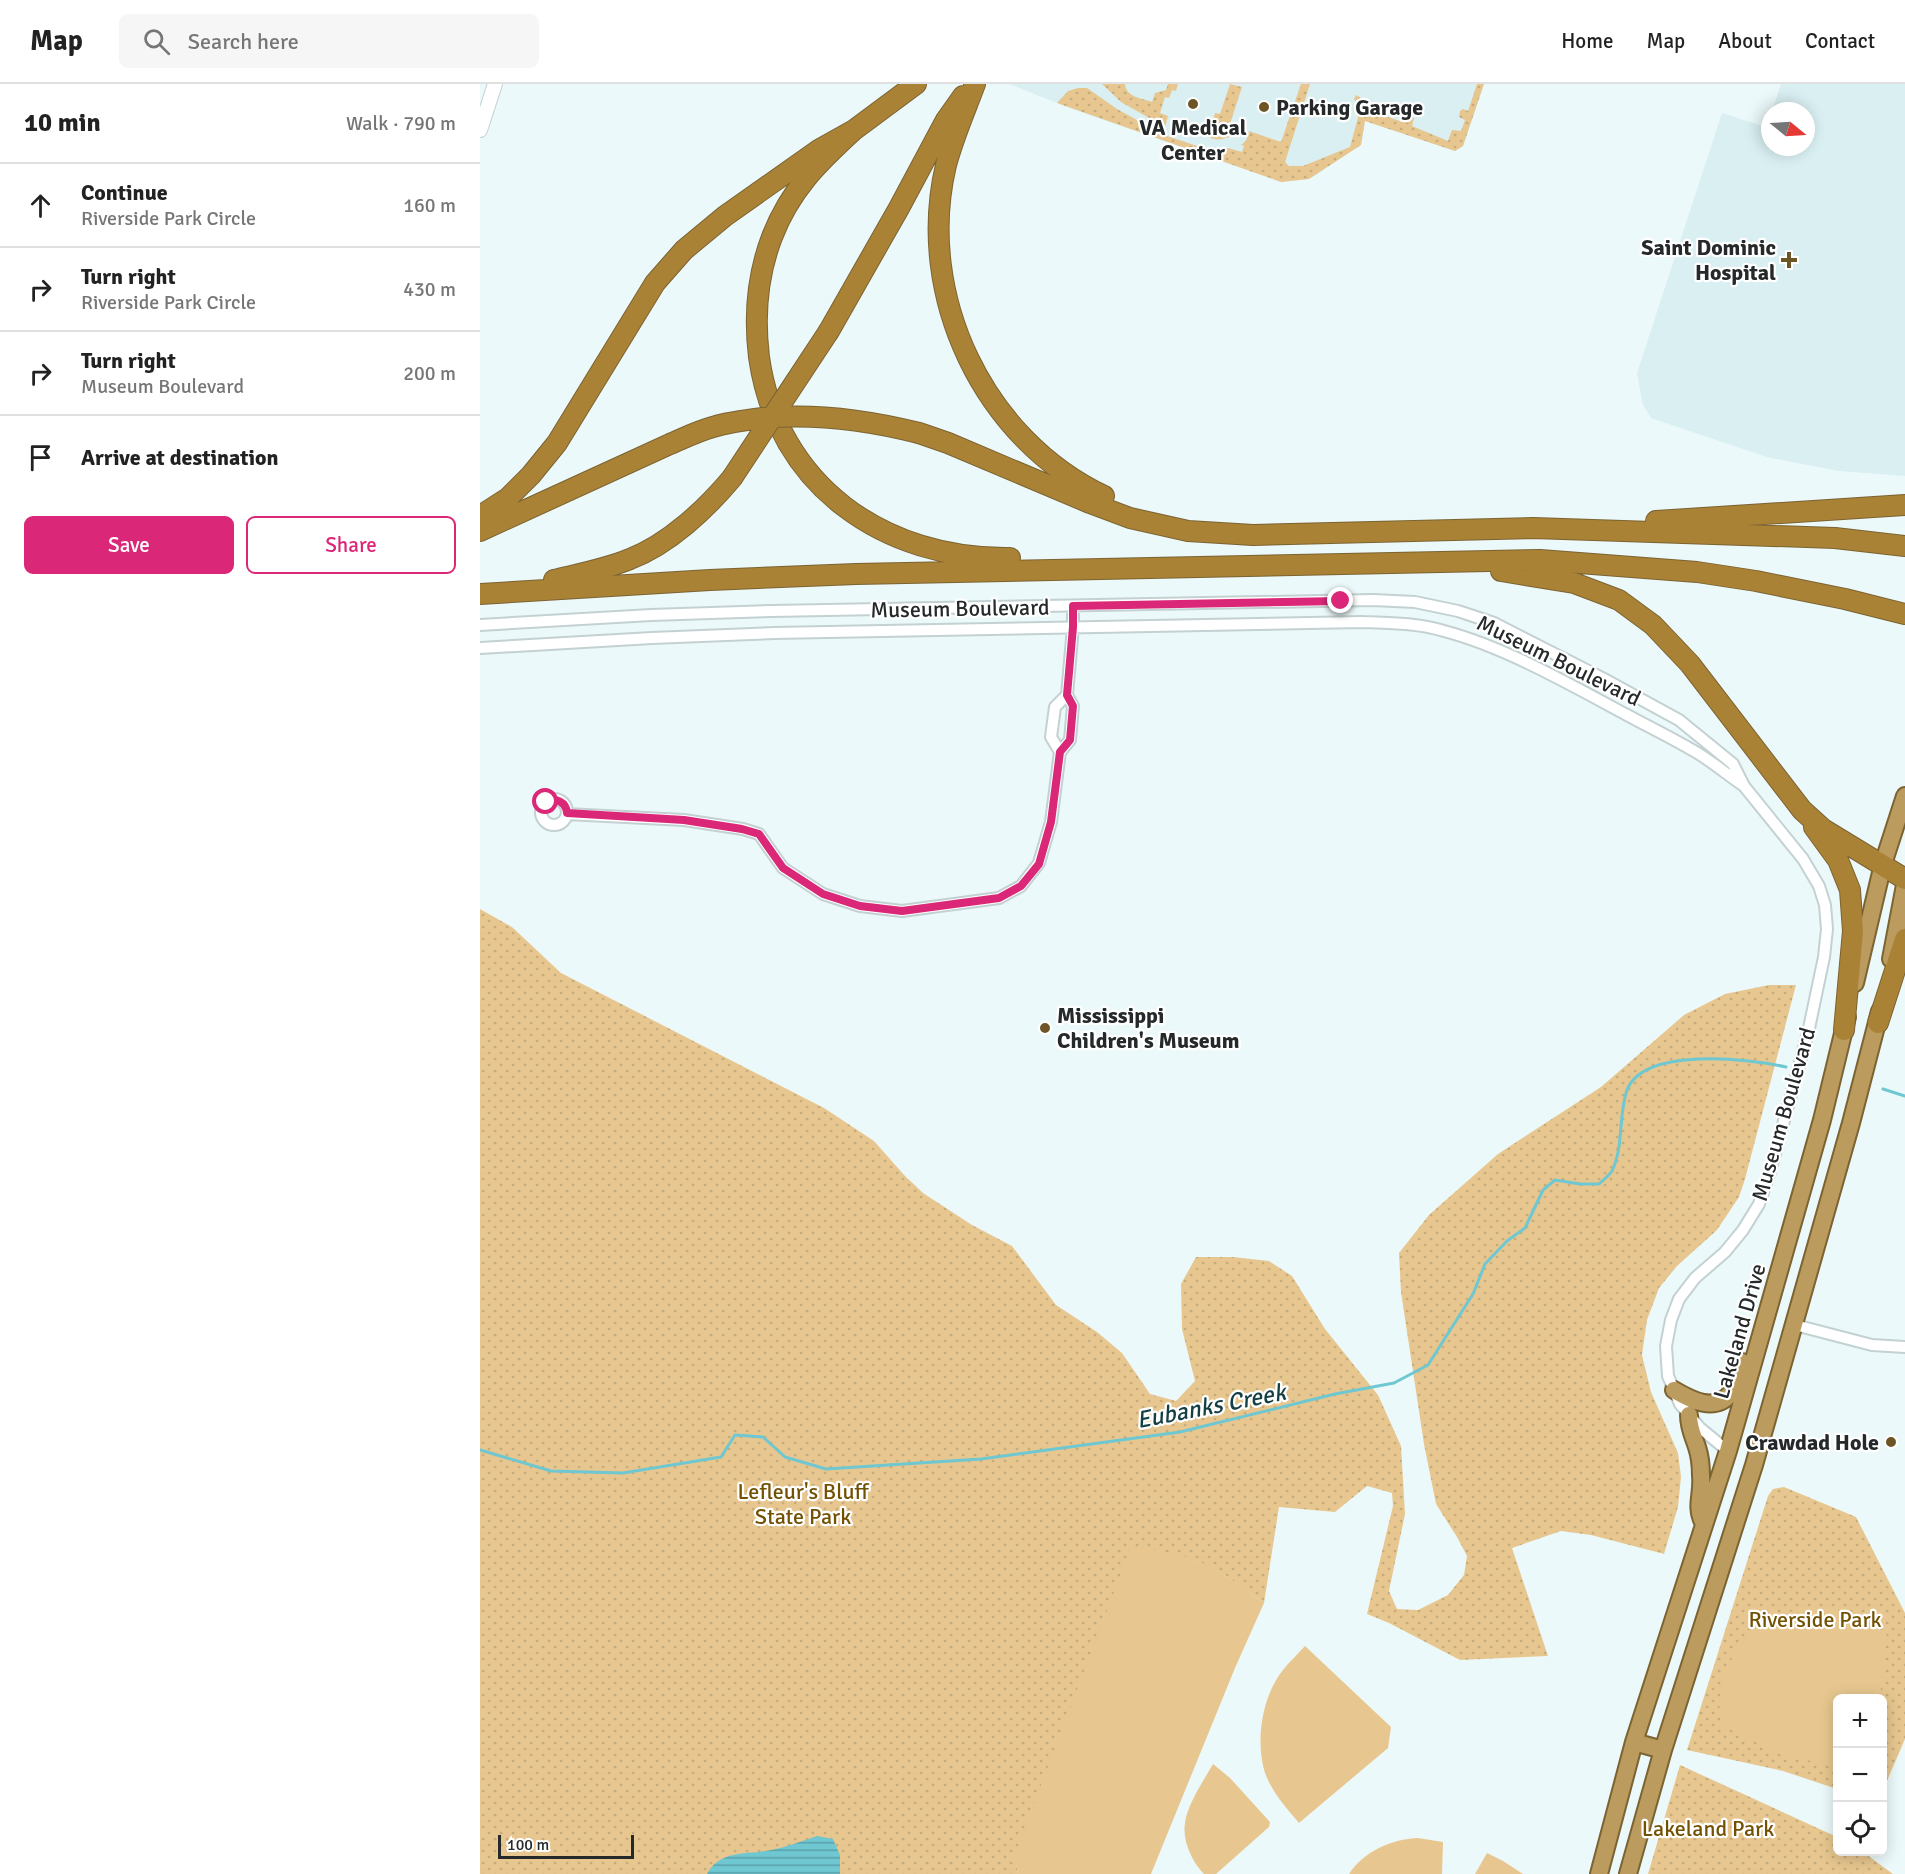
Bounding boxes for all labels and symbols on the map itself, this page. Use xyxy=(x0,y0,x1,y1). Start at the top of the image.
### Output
place label: Parking Garage xyxy=(1276,94,1423,121)
marker: VA Medical Center xyxy=(1186,97,1200,111)
marker: Parking Garage xyxy=(1257,100,1271,114)
north arrow xyxy=(1761,102,1815,156)
place label: VA Medical Center xyxy=(1139,114,1247,166)
place label: Saint Dominic Hospital xyxy=(1641,234,1776,286)
marker: Saint Dominic Hospital xyxy=(1780,251,1798,269)
route end xyxy=(1327,587,1353,613)
street label: Museum Boulevard xyxy=(870,593,1050,624)
street label: Museum Boulevard xyxy=(1472,609,1645,712)
route start xyxy=(532,788,558,814)
place label: Mississippi Children's Museum xyxy=(1057,1002,1240,1054)
marker: Mississippi Children's Museum xyxy=(1038,1021,1052,1035)
street label: Museum Boulevard xyxy=(1746,1024,1821,1204)
street label: Lakeland Drive xyxy=(1707,1260,1772,1402)
water label: Eubanks Creek xyxy=(1134,1376,1290,1435)
place label: Crawdad Hole xyxy=(1745,1429,1879,1456)
marker: Crawdad Hole xyxy=(1884,1435,1898,1449)
park label: Lefleur's Bluff State Park xyxy=(737,1478,869,1530)
park label: Riverside Park xyxy=(1748,1606,1882,1633)
park label: Lakeland Park xyxy=(1642,1815,1774,1842)
scale bar xyxy=(498,1832,634,1860)

